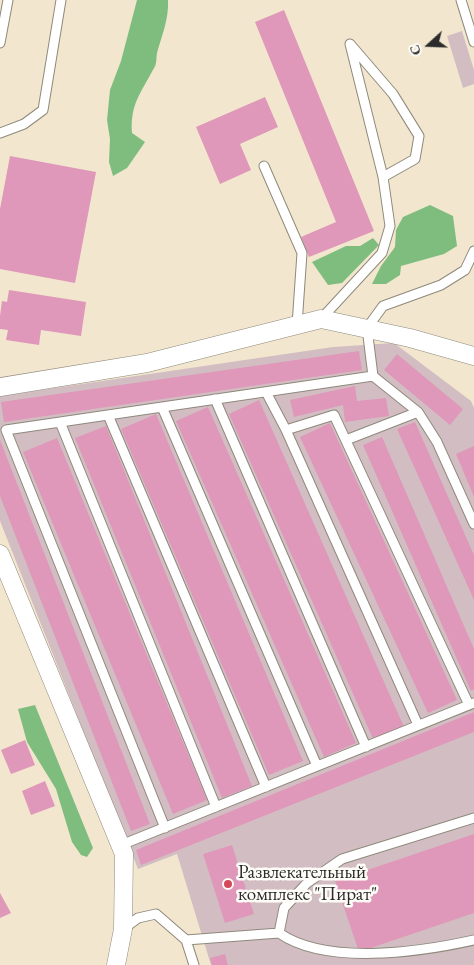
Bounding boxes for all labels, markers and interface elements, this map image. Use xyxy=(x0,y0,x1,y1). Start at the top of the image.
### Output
north arrow xyxy=(404,20,454,70)
text: С xyxy=(405,42,425,58)
place label: Развлекательный комплекс "Пират" xyxy=(238,862,377,906)
marker: Развлекательный комплекс "Пират" xyxy=(222,878,234,890)

